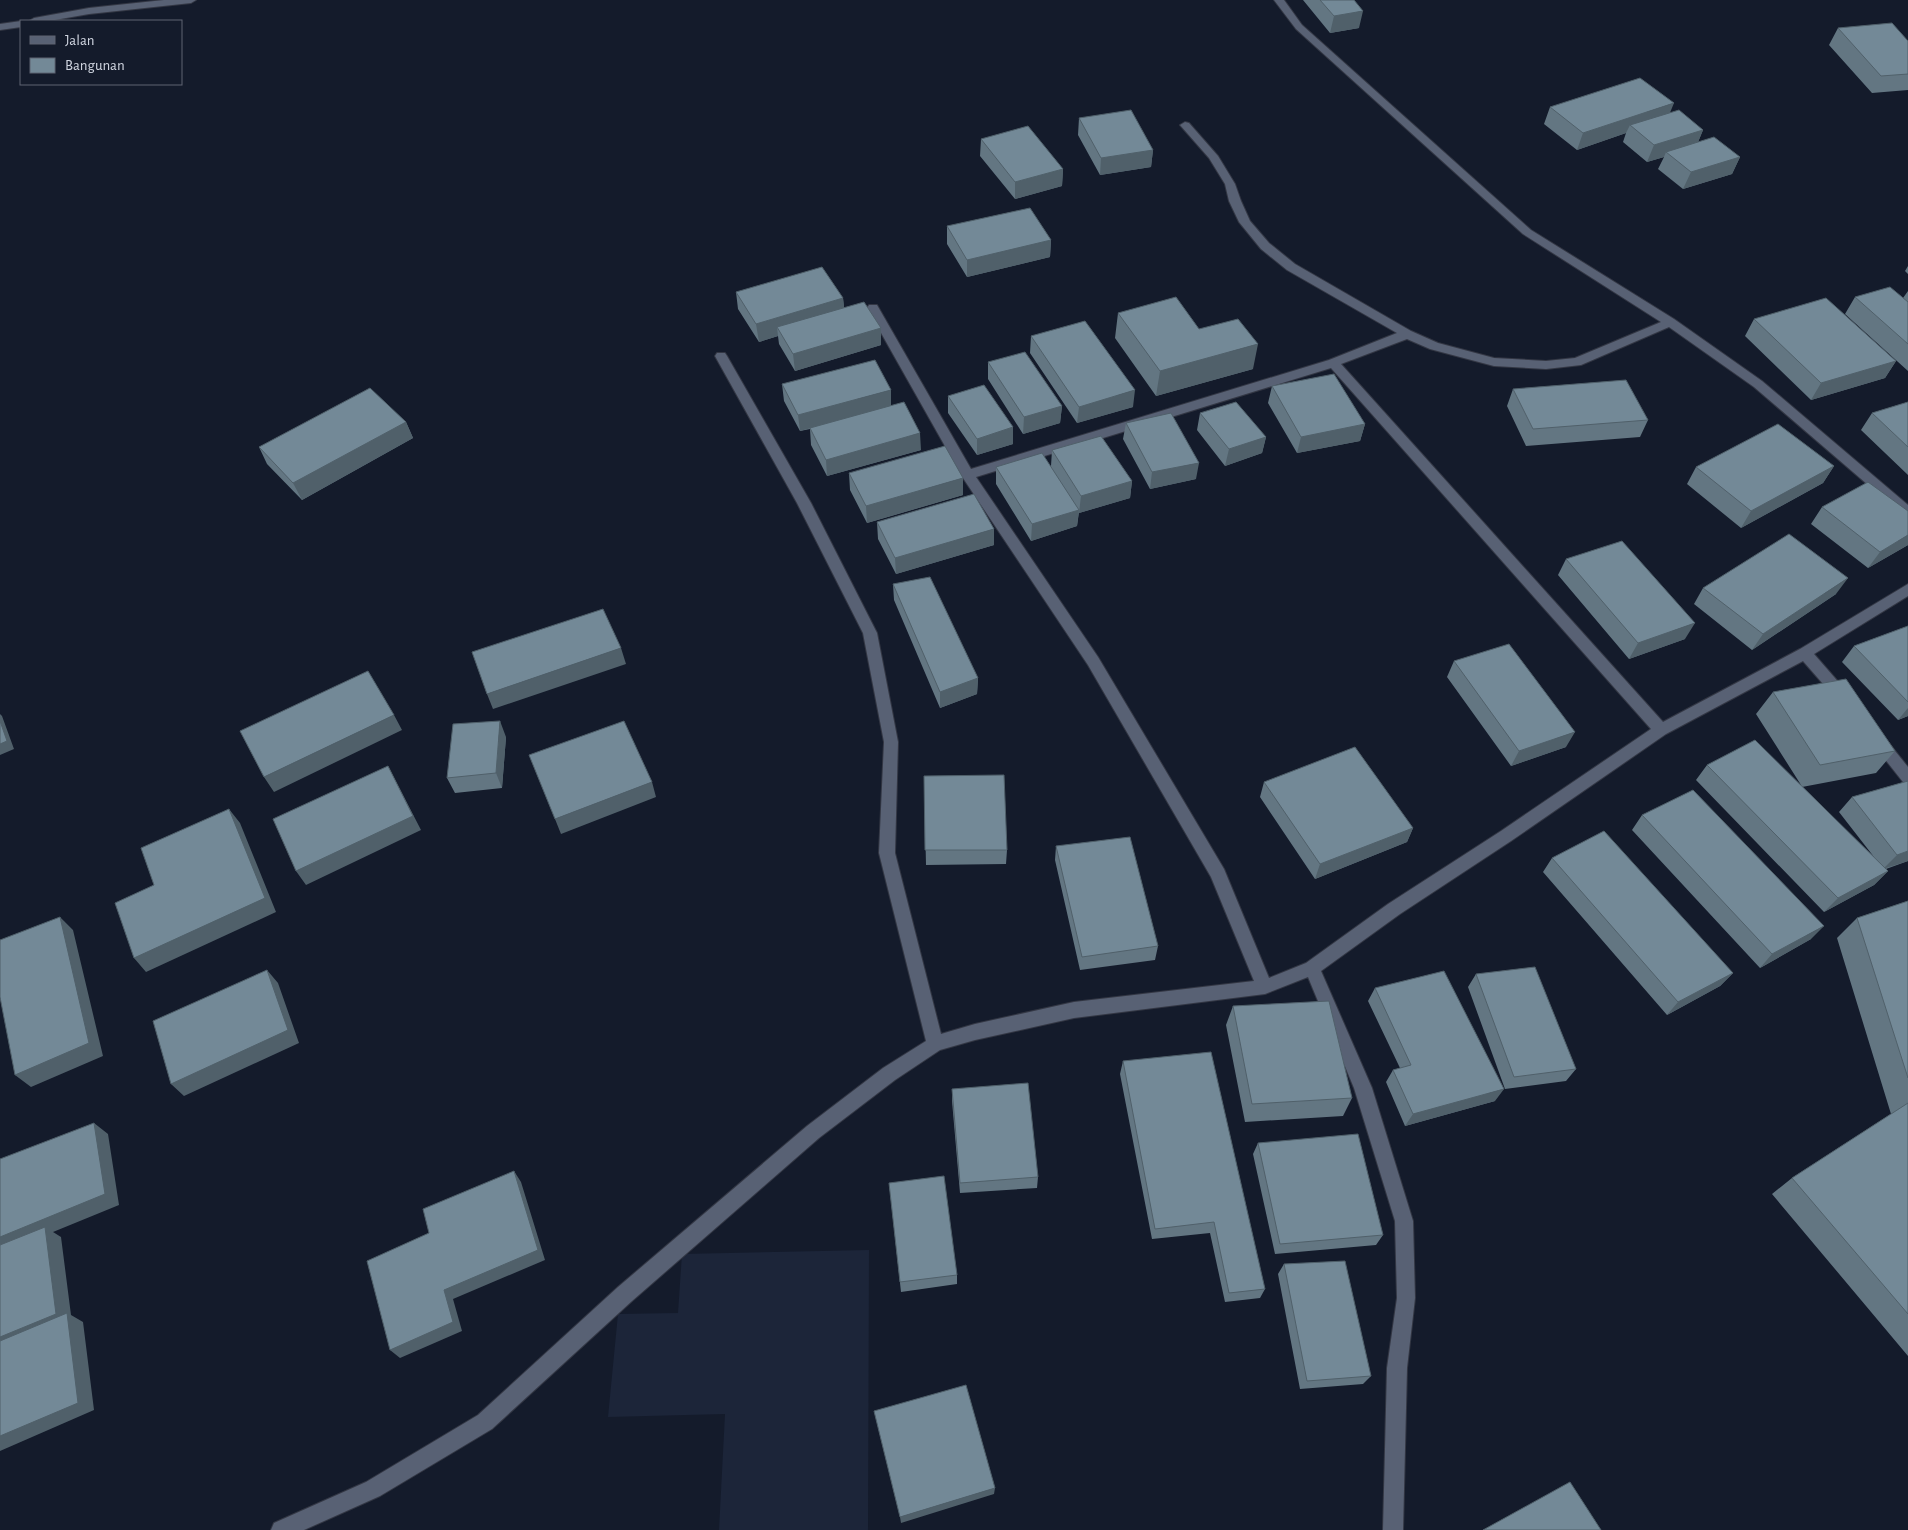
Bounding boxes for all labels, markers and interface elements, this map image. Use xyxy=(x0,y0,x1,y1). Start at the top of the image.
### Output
legend xyxy=(20,20,182,85)
text: Jalan xyxy=(65,33,95,48)
text: Bangunan xyxy=(65,58,125,73)

